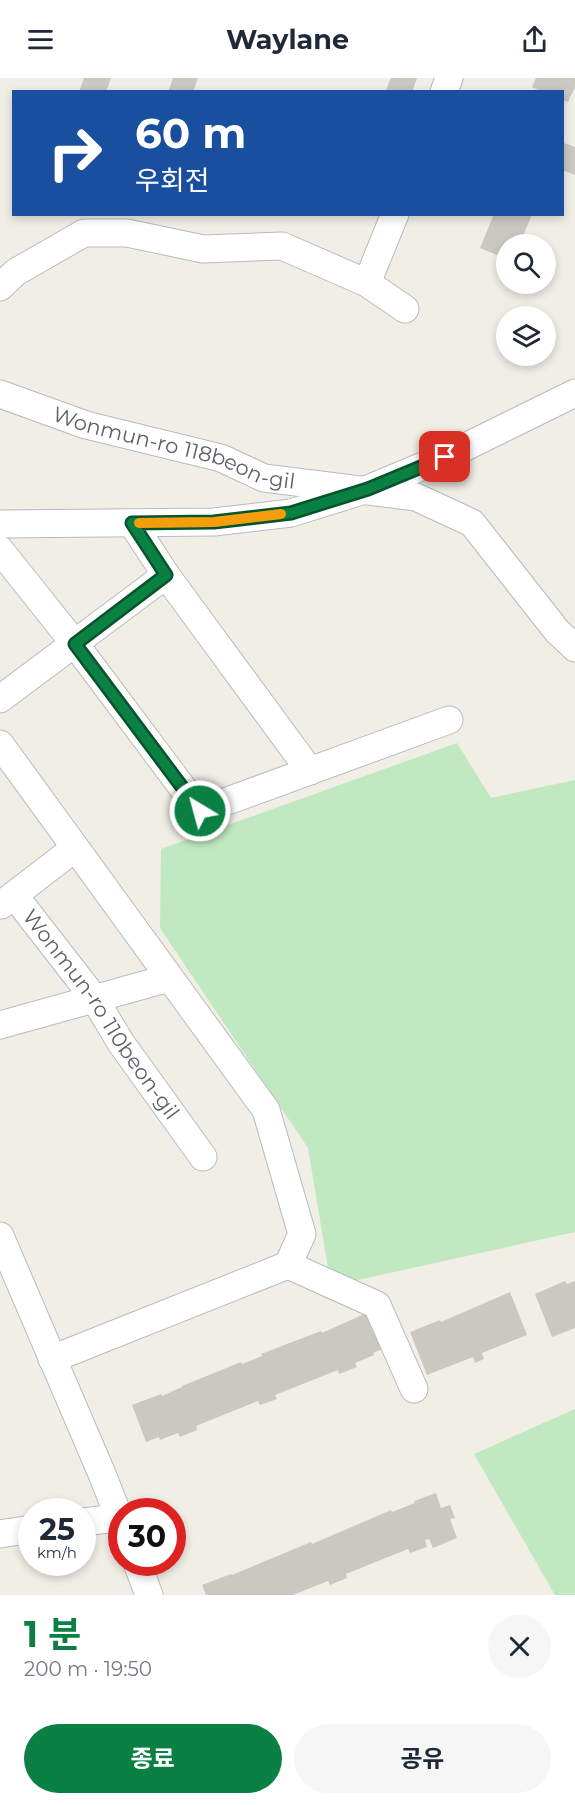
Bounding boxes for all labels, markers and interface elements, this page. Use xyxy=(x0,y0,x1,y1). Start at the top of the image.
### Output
icon: menu xyxy=(24,23,57,56)
text: Waylane xyxy=(226,23,349,56)
icon: share xyxy=(518,23,551,56)
text: 60 m xyxy=(135,107,246,159)
icon: right xyxy=(36,114,114,192)
text: 우회전 xyxy=(135,164,210,197)
map controls xyxy=(496,234,556,366)
button: search xyxy=(496,234,556,294)
button: layers xyxy=(496,306,556,366)
street label: Wonmun-ro 118beon-gil xyxy=(50,401,297,494)
pin xyxy=(419,431,470,482)
icon: arrive xyxy=(428,440,461,473)
position arrow xyxy=(168,779,232,843)
street label: Wonmun-ro 110beon-gil xyxy=(18,904,185,1124)
speed limit sign: 30 xyxy=(108,1498,186,1576)
text: 25 xyxy=(39,1511,75,1548)
text: km/h xyxy=(37,1543,77,1562)
text: 1 분 xyxy=(24,1612,81,1656)
button: close xyxy=(488,1615,551,1678)
text: 200 m · 19:50 xyxy=(24,1657,152,1681)
button: 종료 xyxy=(24,1724,282,1793)
button: 공유 xyxy=(294,1724,551,1793)

